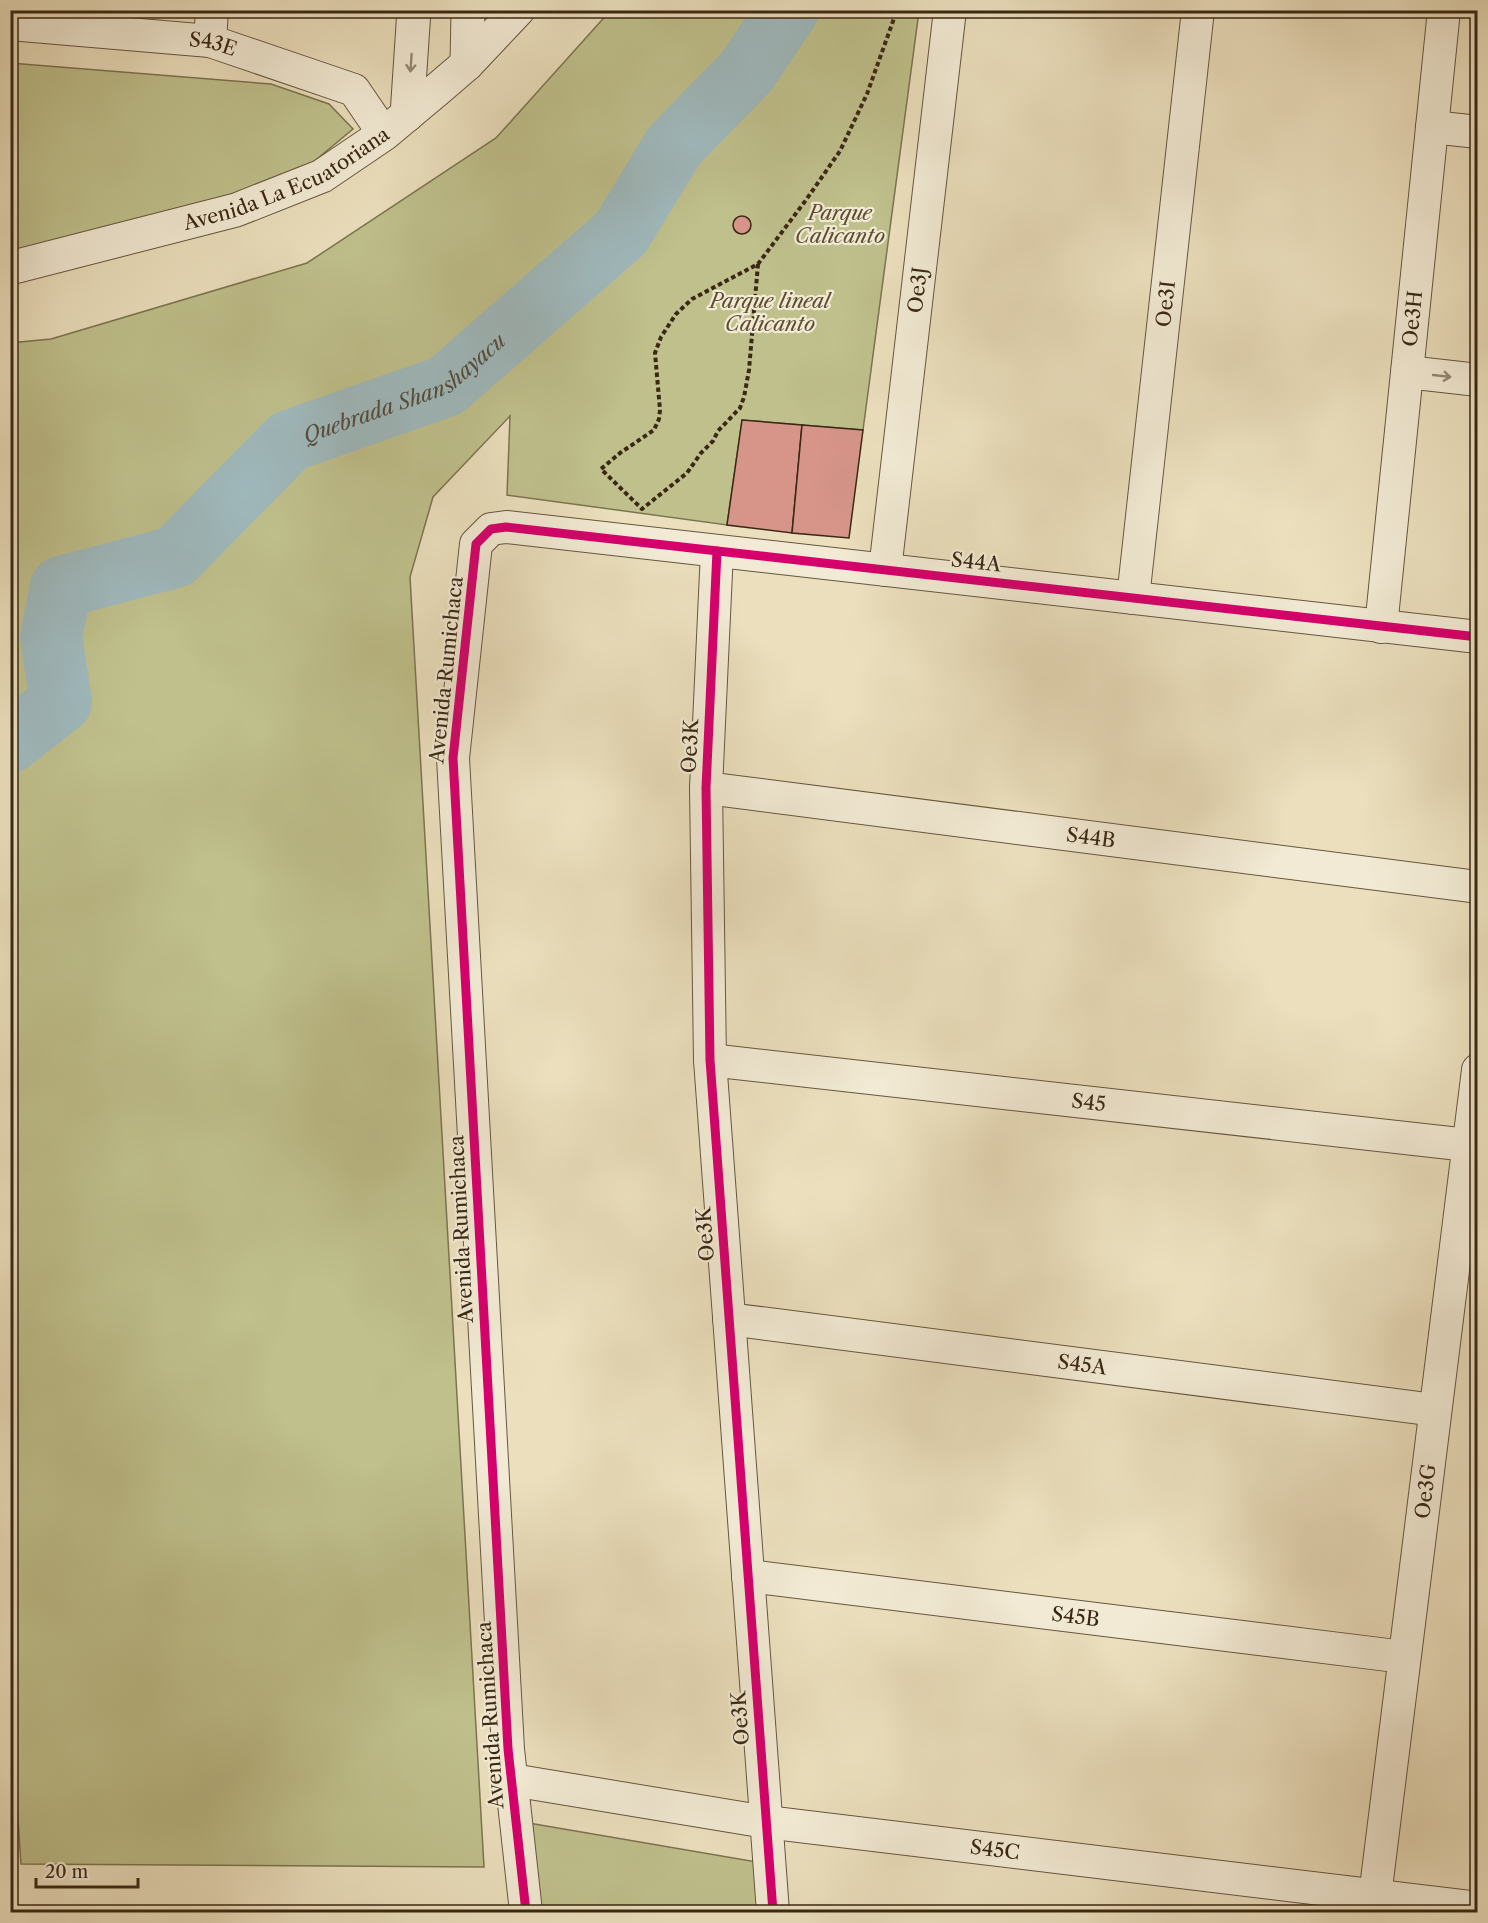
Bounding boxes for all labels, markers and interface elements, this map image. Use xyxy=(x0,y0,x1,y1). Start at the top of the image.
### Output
street label: S43E xyxy=(188,27,240,61)
one-way arrow xyxy=(405,52,416,72)
street label: Avenida La Ecuatoriana xyxy=(180,122,394,235)
park label: Parque Calicanto xyxy=(795,201,885,248)
street label: Oe3J xyxy=(903,266,932,314)
street label: Oe3I xyxy=(1151,279,1180,328)
park label: Parque lineal Calicanto xyxy=(708,289,833,336)
street label: Oe3H xyxy=(1398,290,1427,348)
water label: Quebrada Shanshayacu xyxy=(299,327,511,448)
one-way arrow xyxy=(1432,371,1452,382)
street label: S44A xyxy=(950,547,1003,577)
street label: Avenida Rumichaca xyxy=(424,575,468,766)
street label: Oe3K xyxy=(677,717,703,774)
street label: S44B xyxy=(1065,822,1117,852)
street label: S45 xyxy=(1070,1089,1107,1116)
street label: Avenida Rumichaca xyxy=(444,1134,478,1324)
street label: Oe3K xyxy=(691,1205,719,1262)
street label: S45A xyxy=(1056,1349,1109,1380)
street label: Oe3G xyxy=(1410,1462,1441,1520)
street label: S45B xyxy=(1050,1602,1101,1631)
street label: Avenida Rumichaca xyxy=(471,1620,509,1810)
street label: Oe3K xyxy=(726,1689,754,1746)
street label: S45C xyxy=(969,1835,1021,1865)
scale bar xyxy=(36,1851,138,1889)
text: 20 m xyxy=(45,1861,89,1883)

